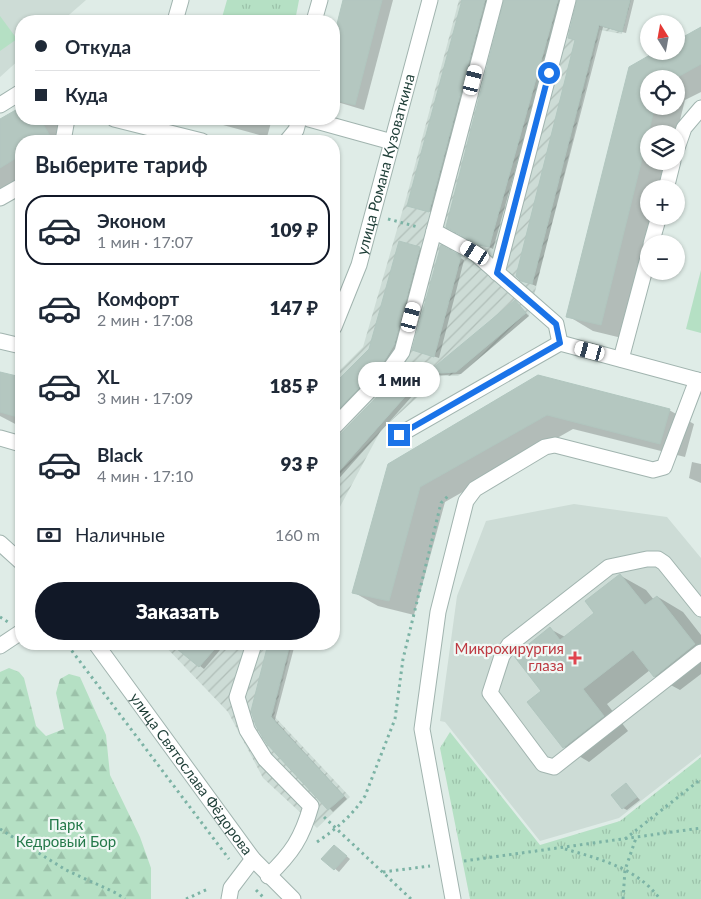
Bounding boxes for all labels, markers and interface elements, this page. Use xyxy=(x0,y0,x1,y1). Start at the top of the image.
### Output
north arrow xyxy=(640,15,685,60)
map controls xyxy=(640,15,685,280)
text: Откуда xyxy=(65,35,131,58)
route start xyxy=(538,62,560,84)
car xyxy=(462,64,483,96)
button: locate xyxy=(640,70,685,115)
street label: улица Романа Кузоваткина xyxy=(352,72,418,257)
text: Куда xyxy=(65,83,108,106)
button: layers xyxy=(640,125,685,170)
text: Выберите тариф xyxy=(35,151,208,178)
button: + xyxy=(640,180,685,225)
icon: car xyxy=(37,208,82,253)
text: Эконом xyxy=(97,209,166,232)
text: 109 ₽ xyxy=(269,218,318,241)
text: 1 мин · 17:07 xyxy=(97,232,193,251)
button: − xyxy=(640,235,685,280)
car xyxy=(458,239,491,267)
icon: car xyxy=(37,286,82,331)
text: Комфорт xyxy=(97,287,179,310)
text: 147 ₽ xyxy=(269,296,318,319)
car xyxy=(399,301,422,333)
text: 2 мин · 17:08 xyxy=(97,310,193,329)
car xyxy=(573,340,606,362)
callout: 1 мин xyxy=(358,362,440,398)
icon: car xyxy=(37,364,82,409)
text: XL xyxy=(97,365,120,388)
text: 1 мин xyxy=(377,370,421,389)
text: 185 ₽ xyxy=(269,374,318,397)
text: 3 мин · 17:09 xyxy=(97,388,193,407)
route end xyxy=(388,424,410,446)
icon: car xyxy=(37,442,82,487)
text: Black xyxy=(97,443,143,466)
text: 93 ₽ xyxy=(281,452,318,475)
text: 4 мин · 17:10 xyxy=(97,466,193,485)
icon: cash xyxy=(35,521,63,549)
text: Наличные xyxy=(75,523,165,546)
text: 160 m xyxy=(275,525,320,544)
button: Заказать xyxy=(35,582,320,640)
place label: Микрохирургия глаза xyxy=(455,639,564,674)
marker: Микрохирургия глаза xyxy=(568,651,582,665)
street label: улица Святослава Фёдорова xyxy=(126,689,257,858)
park label: Парк Кедровый Бор xyxy=(16,815,116,850)

